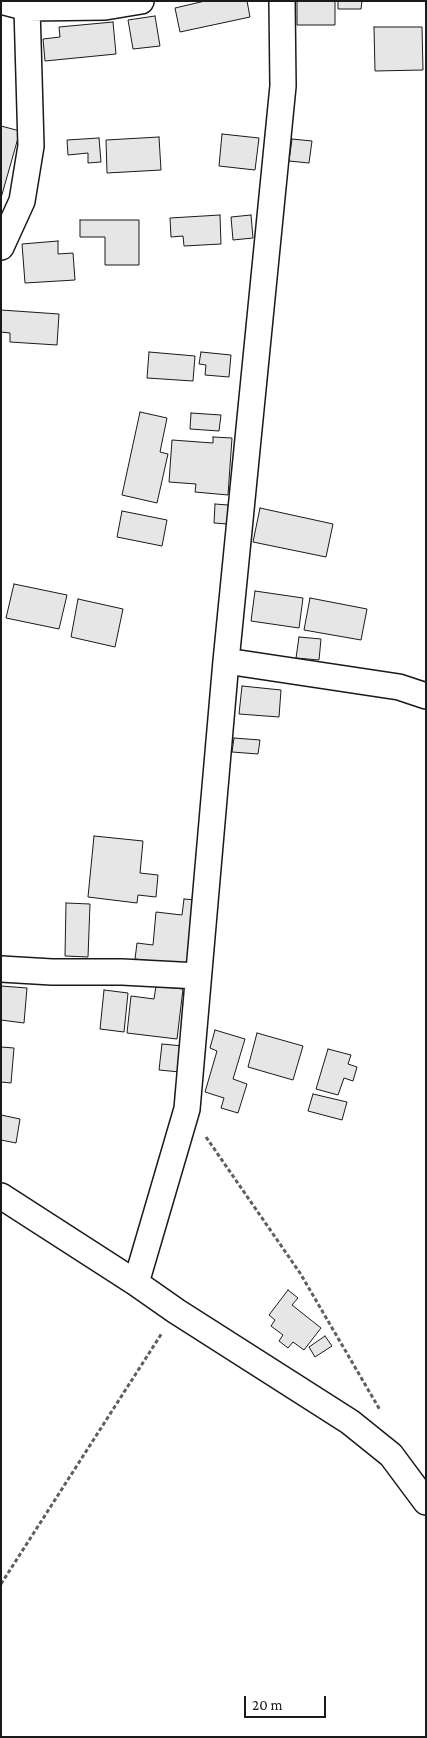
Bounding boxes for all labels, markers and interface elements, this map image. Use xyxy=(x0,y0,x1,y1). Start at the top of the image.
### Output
scale bar xyxy=(247,1686,330,1718)
text: 20 m xyxy=(252,1697,283,1713)

